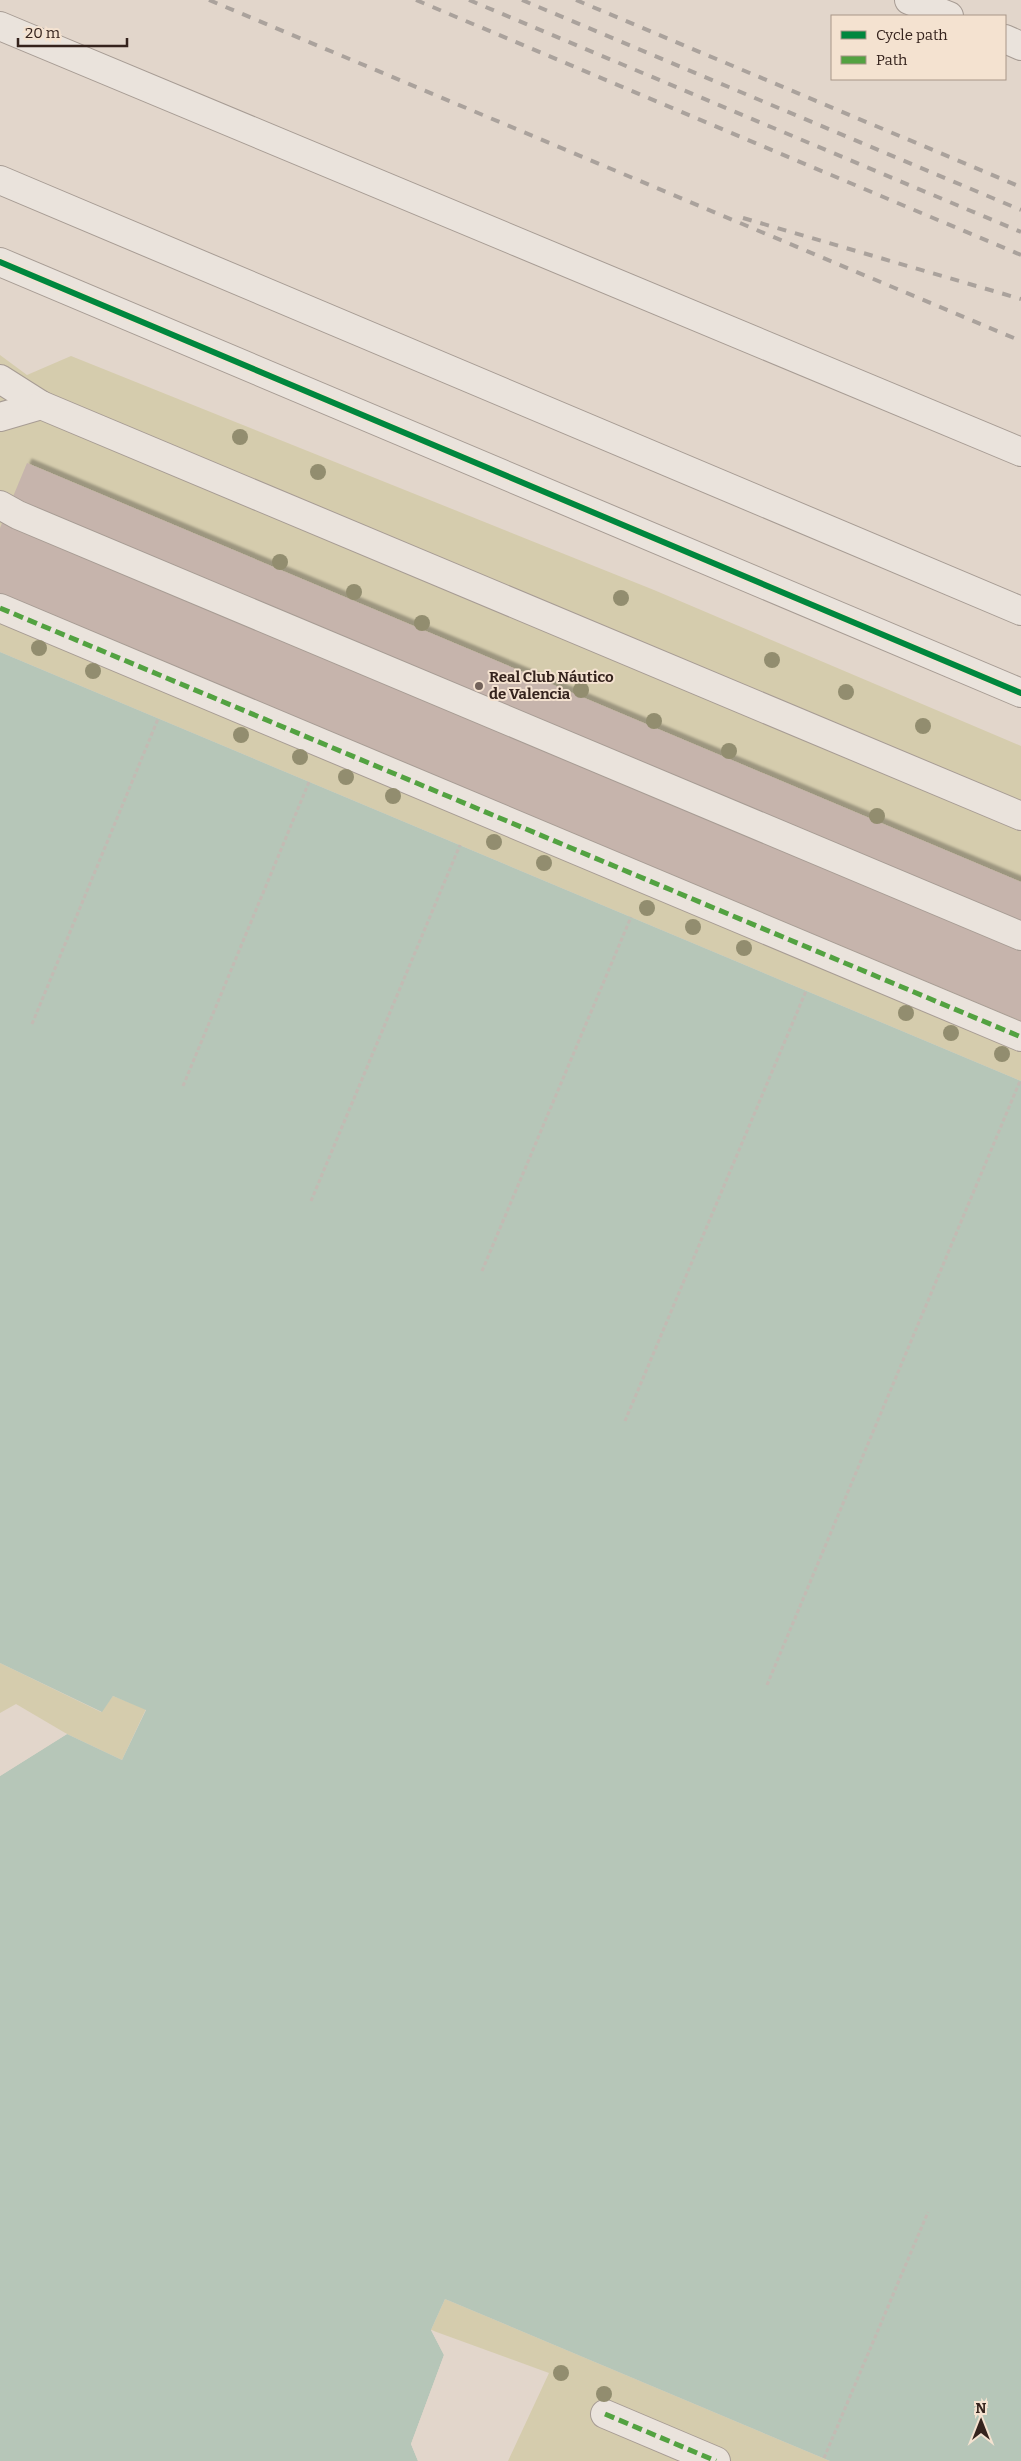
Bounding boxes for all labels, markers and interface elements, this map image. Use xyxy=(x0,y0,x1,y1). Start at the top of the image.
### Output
scale bar xyxy=(18,15,126,47)
legend xyxy=(831,15,1006,80)
text: 20 m xyxy=(25,24,61,42)
text: Cycle path xyxy=(876,26,948,44)
text: Path xyxy=(876,51,908,69)
place label: Real Club Náutico de Valencia xyxy=(489,668,614,703)
marker: Real Club Náutico de Valencia xyxy=(473,680,485,692)
north arrow xyxy=(956,2396,1006,2446)
text: N xyxy=(976,2400,987,2417)

